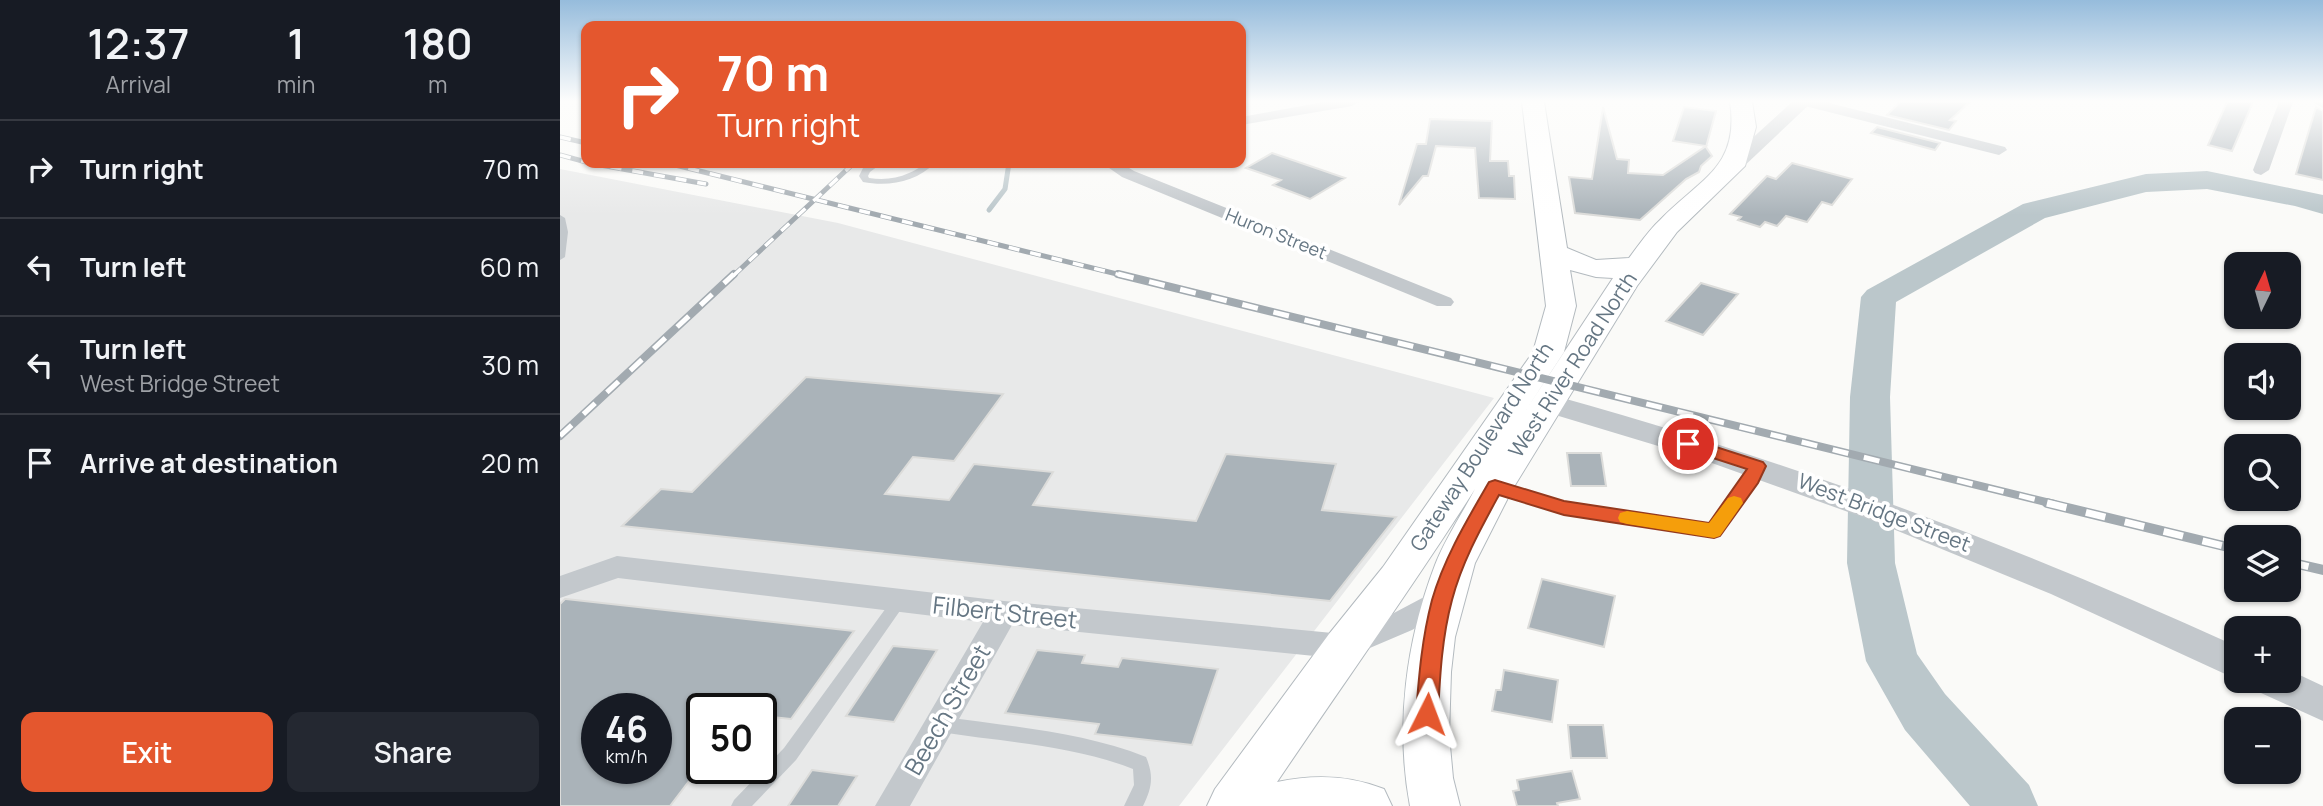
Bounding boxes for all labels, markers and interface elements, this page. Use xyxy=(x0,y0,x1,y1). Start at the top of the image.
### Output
text: 12:37 xyxy=(87,14,189,72)
text: 1 xyxy=(287,14,305,72)
text: 180 xyxy=(403,14,473,72)
text: 70 m xyxy=(717,39,829,106)
icon: right xyxy=(602,49,693,140)
text: Arrival xyxy=(106,68,171,100)
text: min xyxy=(277,68,315,100)
text: m xyxy=(428,68,447,100)
text: Turn right xyxy=(717,103,860,147)
icon: right xyxy=(21,150,59,188)
text: Turn right xyxy=(80,151,204,187)
text: 70 m xyxy=(483,151,539,187)
street label: Huron Street xyxy=(1222,202,1331,264)
icon: left xyxy=(21,248,59,286)
text: Turn left xyxy=(80,249,187,285)
text: 60 m xyxy=(480,249,539,285)
north arrow xyxy=(2224,252,2301,329)
map controls xyxy=(2224,252,2301,784)
street label: West River Road North xyxy=(1502,266,1643,463)
text: Turn left xyxy=(80,331,187,367)
street label: Gateway Boulevard North xyxy=(1403,337,1559,556)
button: sound xyxy=(2224,343,2301,420)
icon: left xyxy=(21,346,59,384)
text: 30 m xyxy=(482,347,539,383)
text: West Bridge Street xyxy=(80,367,280,399)
pin xyxy=(1658,414,1718,474)
icon: arrive xyxy=(1669,425,1707,463)
button: search xyxy=(2224,434,2301,511)
icon: arrive xyxy=(21,444,59,482)
text: Arrive at destination xyxy=(80,445,338,481)
text: 20 m xyxy=(481,445,539,481)
street label: West Bridge Street xyxy=(1794,466,1975,558)
button: layers xyxy=(2224,525,2301,602)
street label: Filbert Street xyxy=(931,588,1079,636)
button: + xyxy=(2224,616,2301,693)
street label: Beech Street xyxy=(896,638,997,781)
position arrow xyxy=(1390,677,1464,751)
speed limit sign: 50 xyxy=(686,693,777,784)
text: 46 xyxy=(605,705,648,753)
button: − xyxy=(2224,707,2301,784)
button: Exit xyxy=(21,712,273,792)
button: Share xyxy=(287,712,539,792)
text: km/h xyxy=(606,744,647,768)

